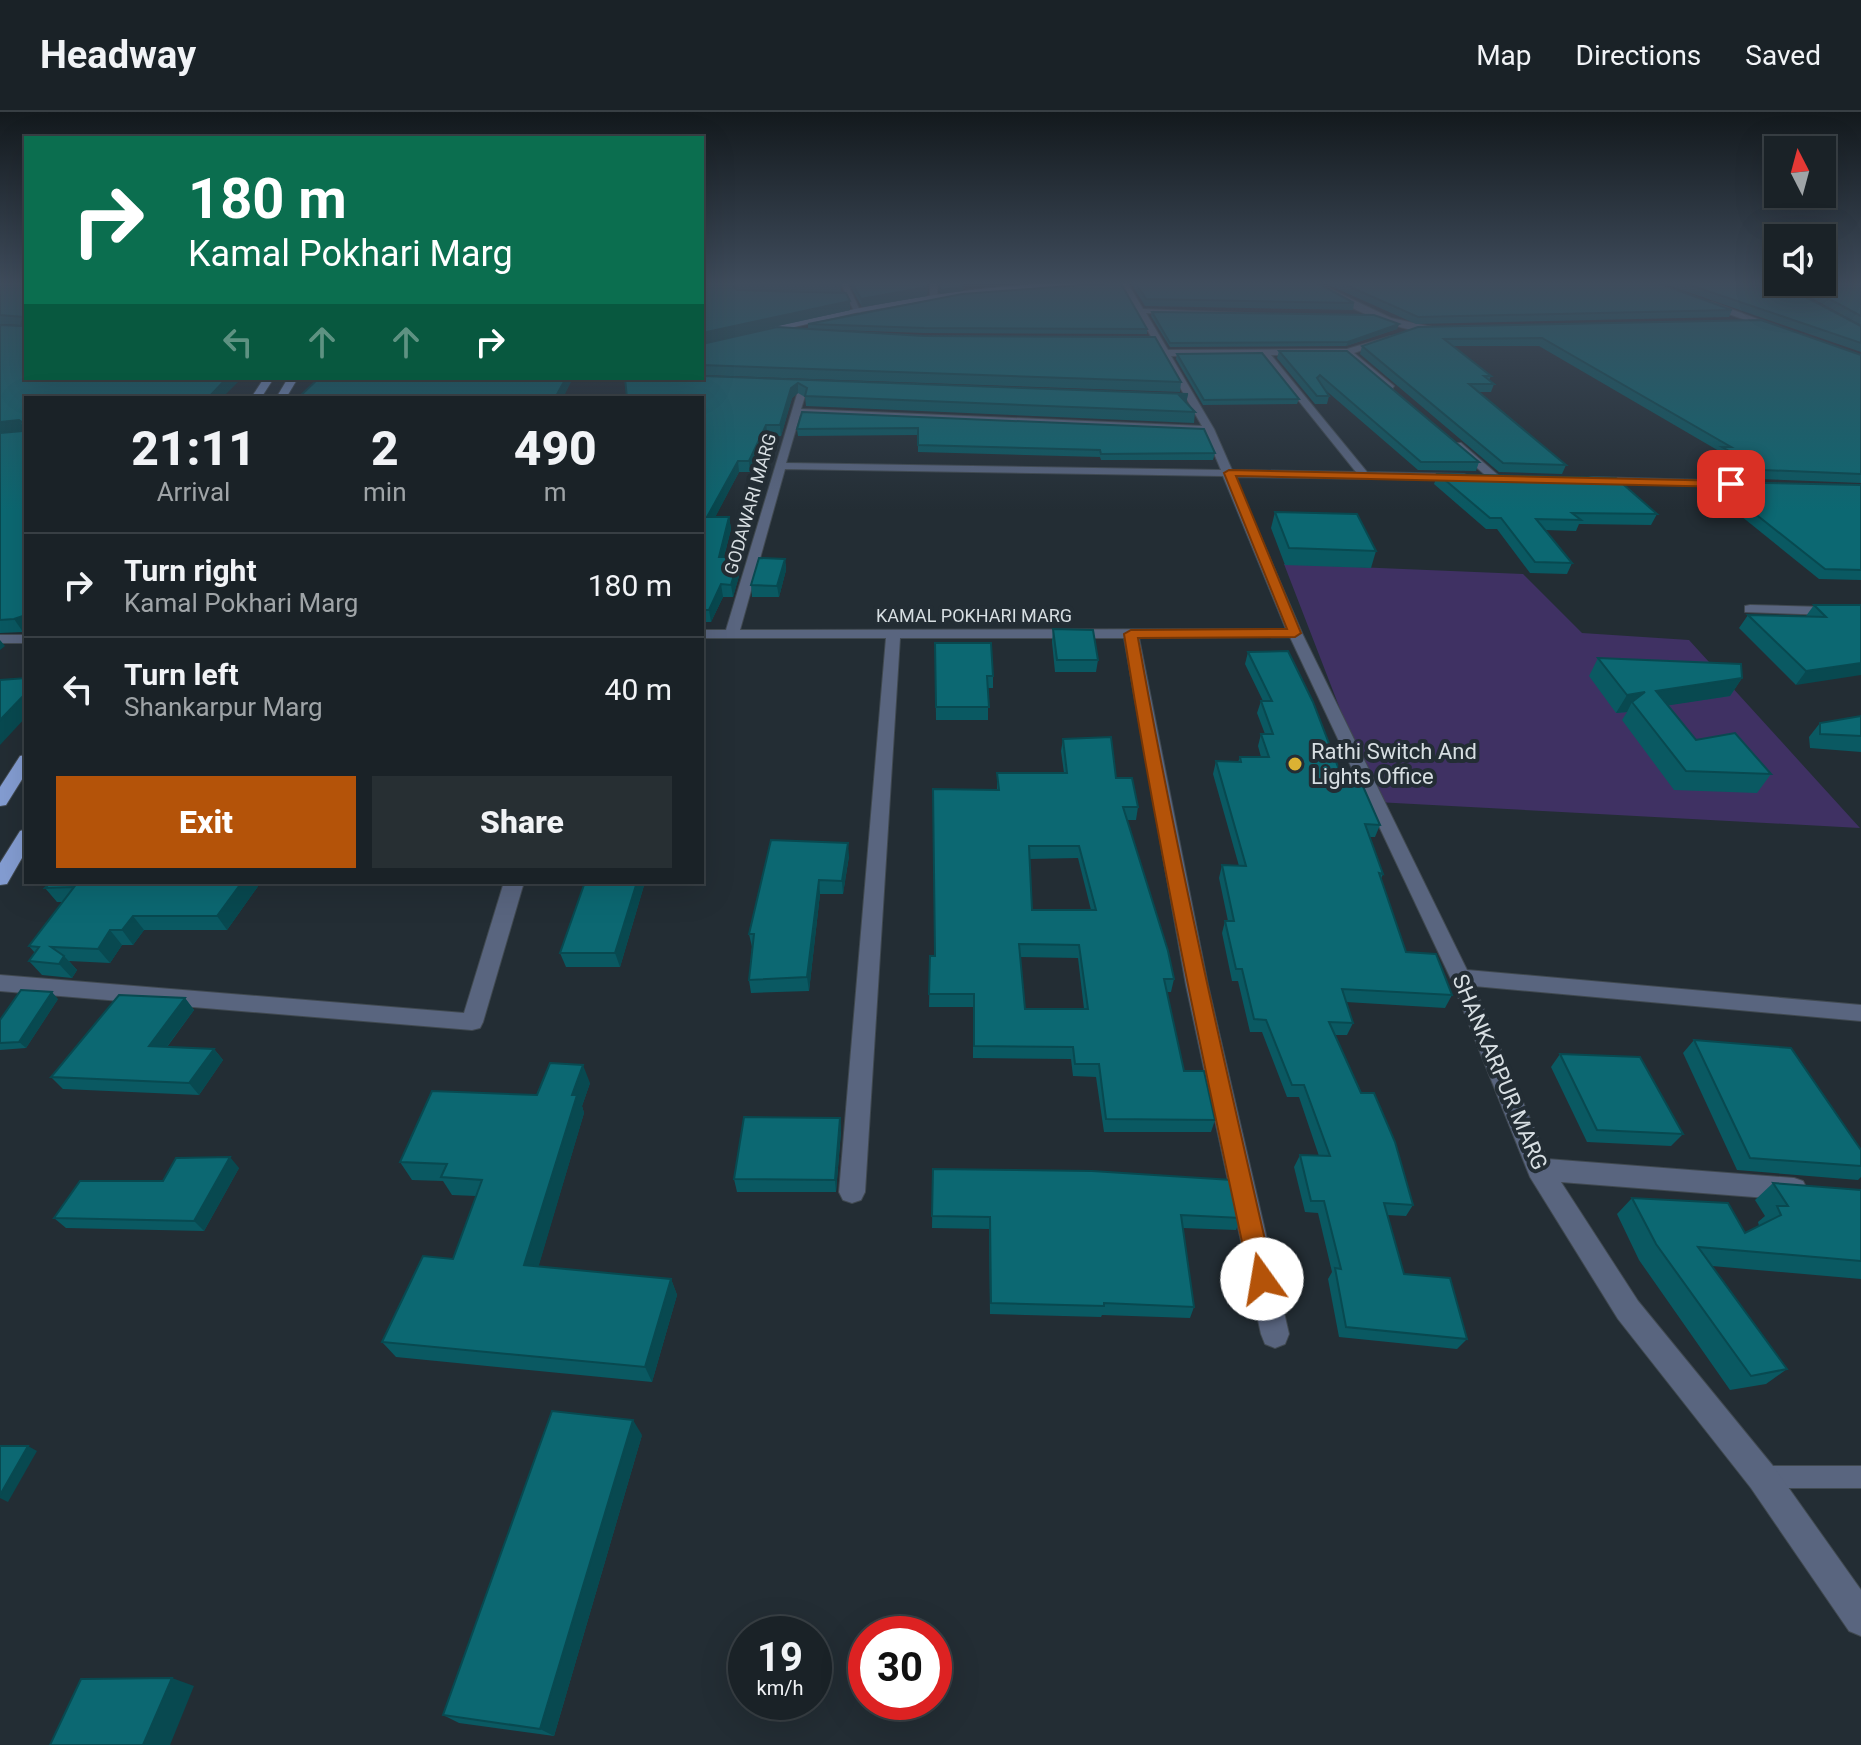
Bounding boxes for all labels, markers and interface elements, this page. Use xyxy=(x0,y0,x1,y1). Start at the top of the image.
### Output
text: Headway xyxy=(40,33,196,77)
text: Map xyxy=(1476,39,1532,72)
text: Directions xyxy=(1576,39,1701,72)
text: Saved xyxy=(1745,39,1821,72)
north arrow xyxy=(1764,136,1836,208)
map controls xyxy=(1764,136,1836,296)
text: 180 m xyxy=(188,166,347,232)
icon: right xyxy=(56,168,160,272)
button: sound xyxy=(1764,224,1836,296)
text: Kamal Pokhari Marg xyxy=(188,233,513,275)
icon: left xyxy=(216,320,260,364)
icon: ahead xyxy=(300,320,344,364)
icon: ahead xyxy=(384,320,428,364)
icon: right xyxy=(468,320,512,364)
text: 21:11 xyxy=(131,420,256,477)
text: 2 xyxy=(371,420,399,477)
text: 490 xyxy=(514,420,597,477)
street label: GODAWARI MARG xyxy=(720,431,780,577)
pin xyxy=(1697,450,1765,518)
icon: arrive xyxy=(1709,462,1753,506)
text: Arrival xyxy=(157,477,230,507)
text: min xyxy=(363,477,407,507)
text: m xyxy=(544,477,567,507)
text: Turn right xyxy=(124,553,257,588)
icon: right xyxy=(56,563,100,607)
text: 180 m xyxy=(588,568,672,603)
text: Kamal Pokhari Marg xyxy=(124,588,358,618)
street label: KAMAL POKHARI MARG xyxy=(876,605,1072,626)
text: Turn left xyxy=(124,657,239,692)
icon: left xyxy=(56,667,100,711)
text: 40 m xyxy=(605,672,672,707)
text: Shankarpur Marg xyxy=(124,692,323,722)
place label: Rathi Switch And Lights Office xyxy=(1311,739,1477,789)
marker: Rathi Switch And Lights Office xyxy=(1286,755,1304,773)
button: Exit xyxy=(56,776,356,868)
button: Share xyxy=(372,776,672,868)
street label: SHANKARPUR MARG xyxy=(1447,970,1553,1174)
position arrow xyxy=(1220,1237,1304,1321)
speed limit sign: 30 xyxy=(848,1616,952,1720)
text: 19 xyxy=(757,1634,803,1681)
text: km/h xyxy=(757,1676,803,1700)

